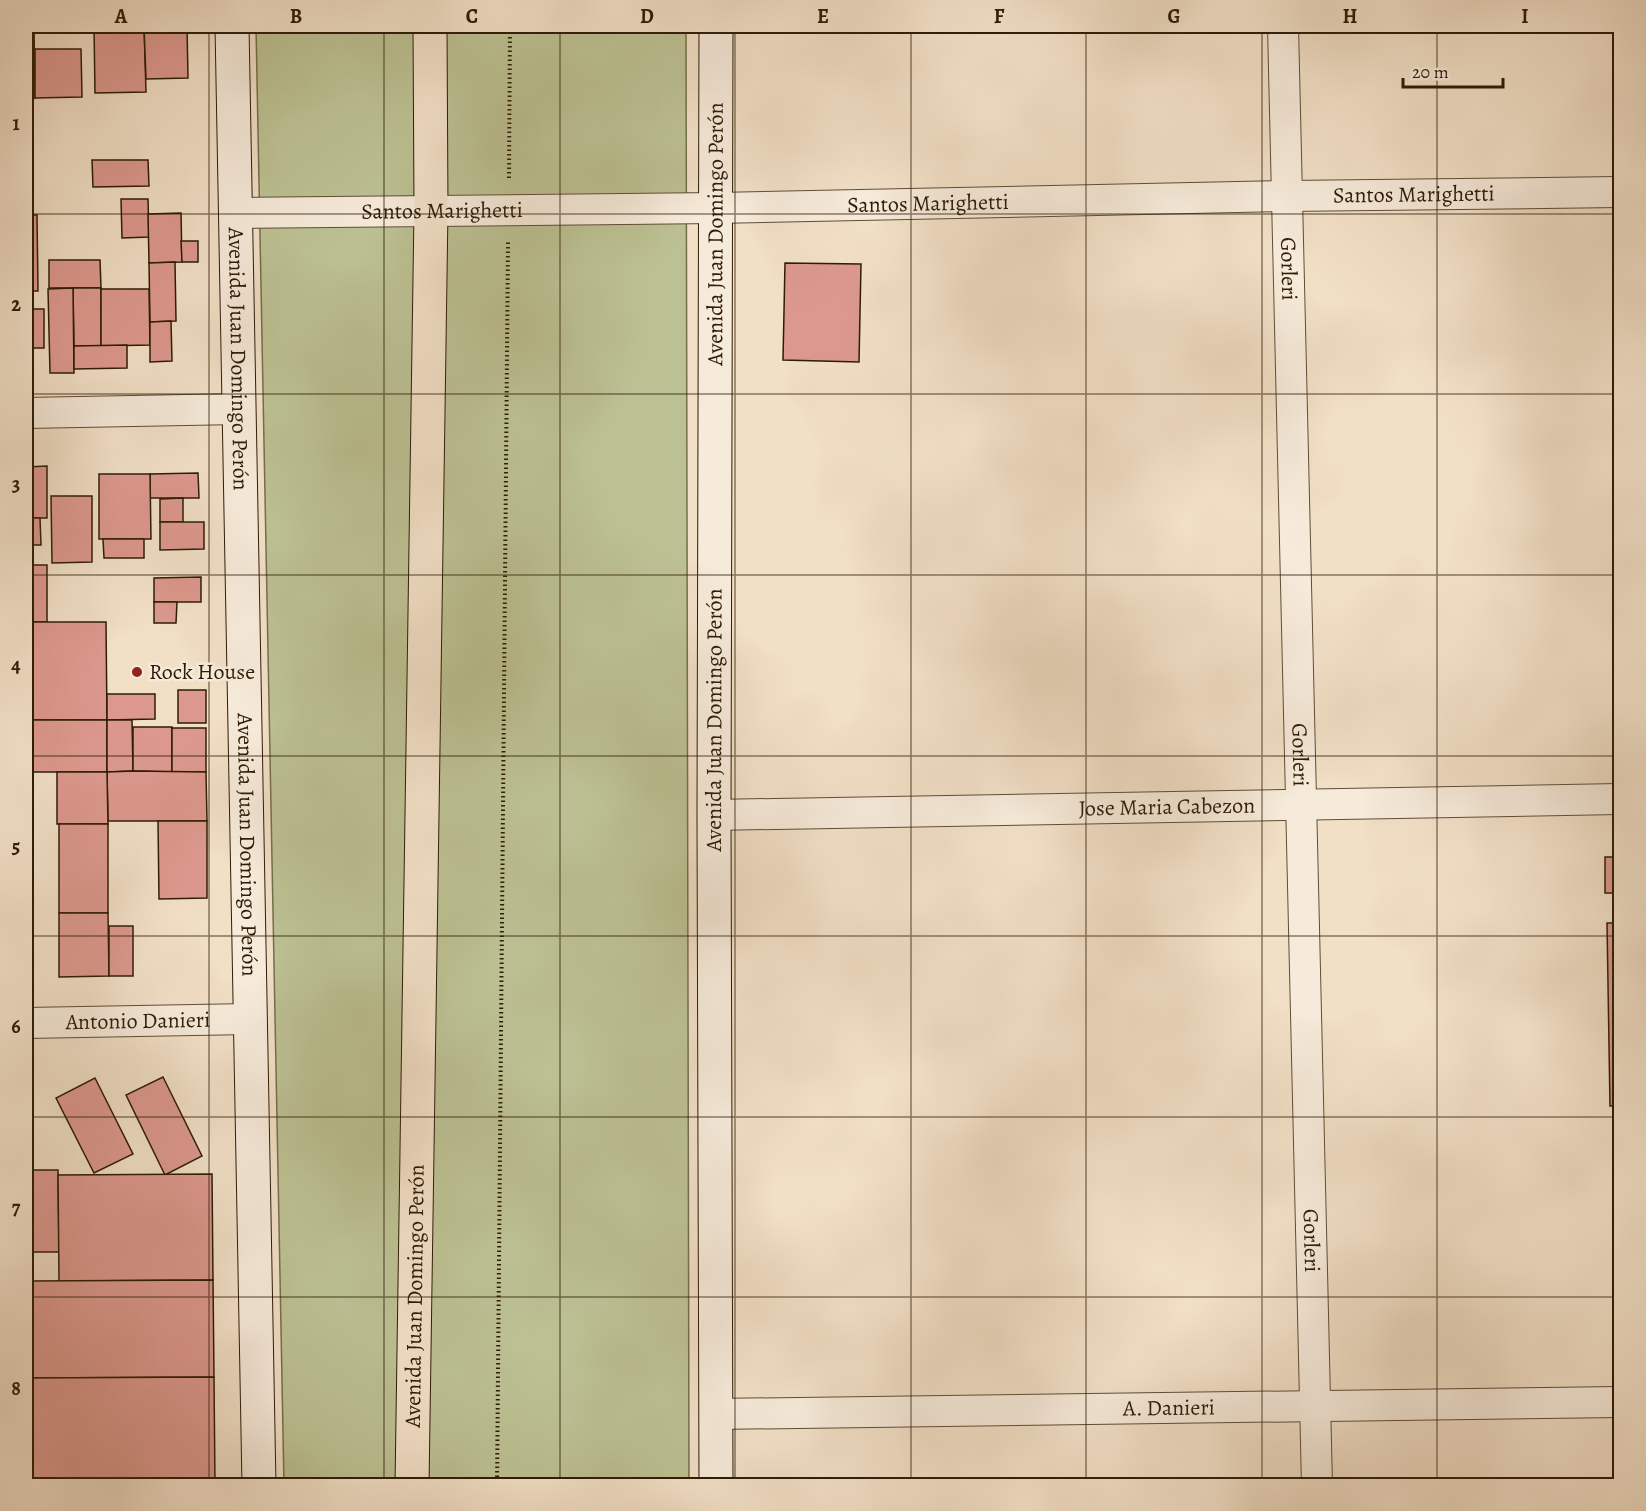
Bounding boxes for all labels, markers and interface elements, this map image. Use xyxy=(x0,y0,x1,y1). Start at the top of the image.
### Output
text: A xyxy=(114,3,128,30)
text: B xyxy=(290,3,302,30)
text: C xyxy=(466,3,478,30)
text: D xyxy=(640,3,654,30)
text: E xyxy=(817,3,829,30)
text: F xyxy=(994,3,1005,30)
text: G xyxy=(1167,3,1181,30)
text: H xyxy=(1343,3,1358,30)
text: I xyxy=(1521,3,1529,30)
scale bar xyxy=(1403,51,1504,89)
text: 20 m xyxy=(1412,60,1449,84)
street label: Avenida Juan Domingo Perón xyxy=(700,102,731,367)
text: 1 xyxy=(12,110,20,137)
street label: Santos Marighetti xyxy=(1333,179,1495,210)
street label: Santos Marighetti xyxy=(847,187,1009,220)
street label: Santos Marighetti xyxy=(361,195,523,227)
street label: Avenida Juan Domingo Perón xyxy=(221,226,256,491)
street label: Gorleri xyxy=(1273,237,1304,301)
text: 2 xyxy=(11,291,21,318)
text: 3 xyxy=(12,471,20,498)
street label: Avenida Juan Domingo Perón xyxy=(699,588,730,853)
text: 4 xyxy=(11,652,21,679)
place label: Rock House xyxy=(149,657,255,687)
marker: Rock House xyxy=(130,665,144,679)
street label: Avenida Juan Domingo Perón xyxy=(230,712,265,977)
street label: Gorleri xyxy=(1284,723,1316,787)
street label: Jose Maria Cabezon xyxy=(1078,790,1255,824)
text: 5 xyxy=(12,833,20,860)
street label: Antonio Danieri xyxy=(64,1005,211,1037)
text: 6 xyxy=(11,1013,21,1040)
street label: Avenida Juan Domingo Perón xyxy=(398,1164,432,1429)
text: 7 xyxy=(12,1194,21,1221)
street label: Gorleri xyxy=(1296,1209,1327,1273)
text: 8 xyxy=(11,1375,21,1402)
street label: A. Danieri xyxy=(1122,1392,1215,1424)

